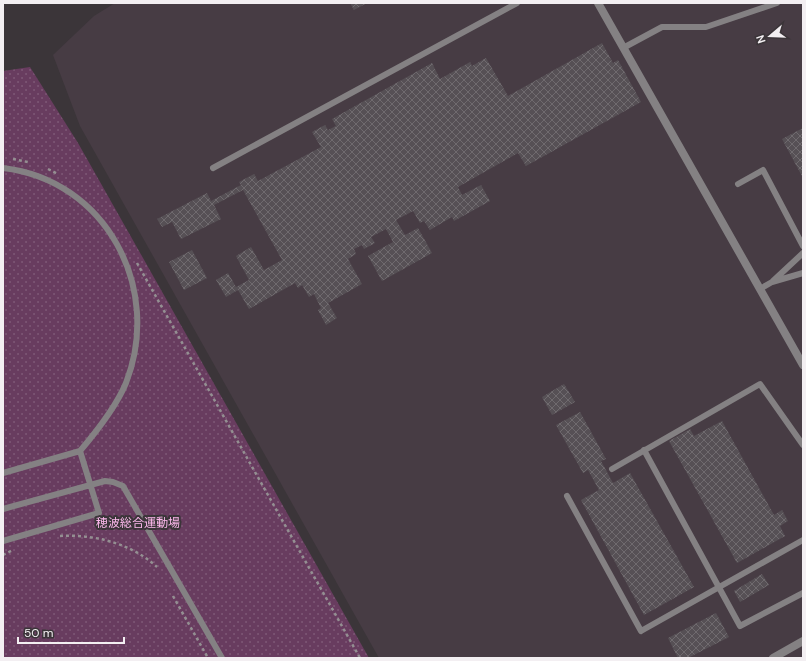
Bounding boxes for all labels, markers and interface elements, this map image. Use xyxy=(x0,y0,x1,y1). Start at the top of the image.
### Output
north arrow xyxy=(750,16,790,56)
text: N xyxy=(753,33,768,45)
park label: 穂波総合運動場 xyxy=(96,515,180,531)
scale bar xyxy=(18,619,124,645)
text: 50 m xyxy=(24,625,53,641)

